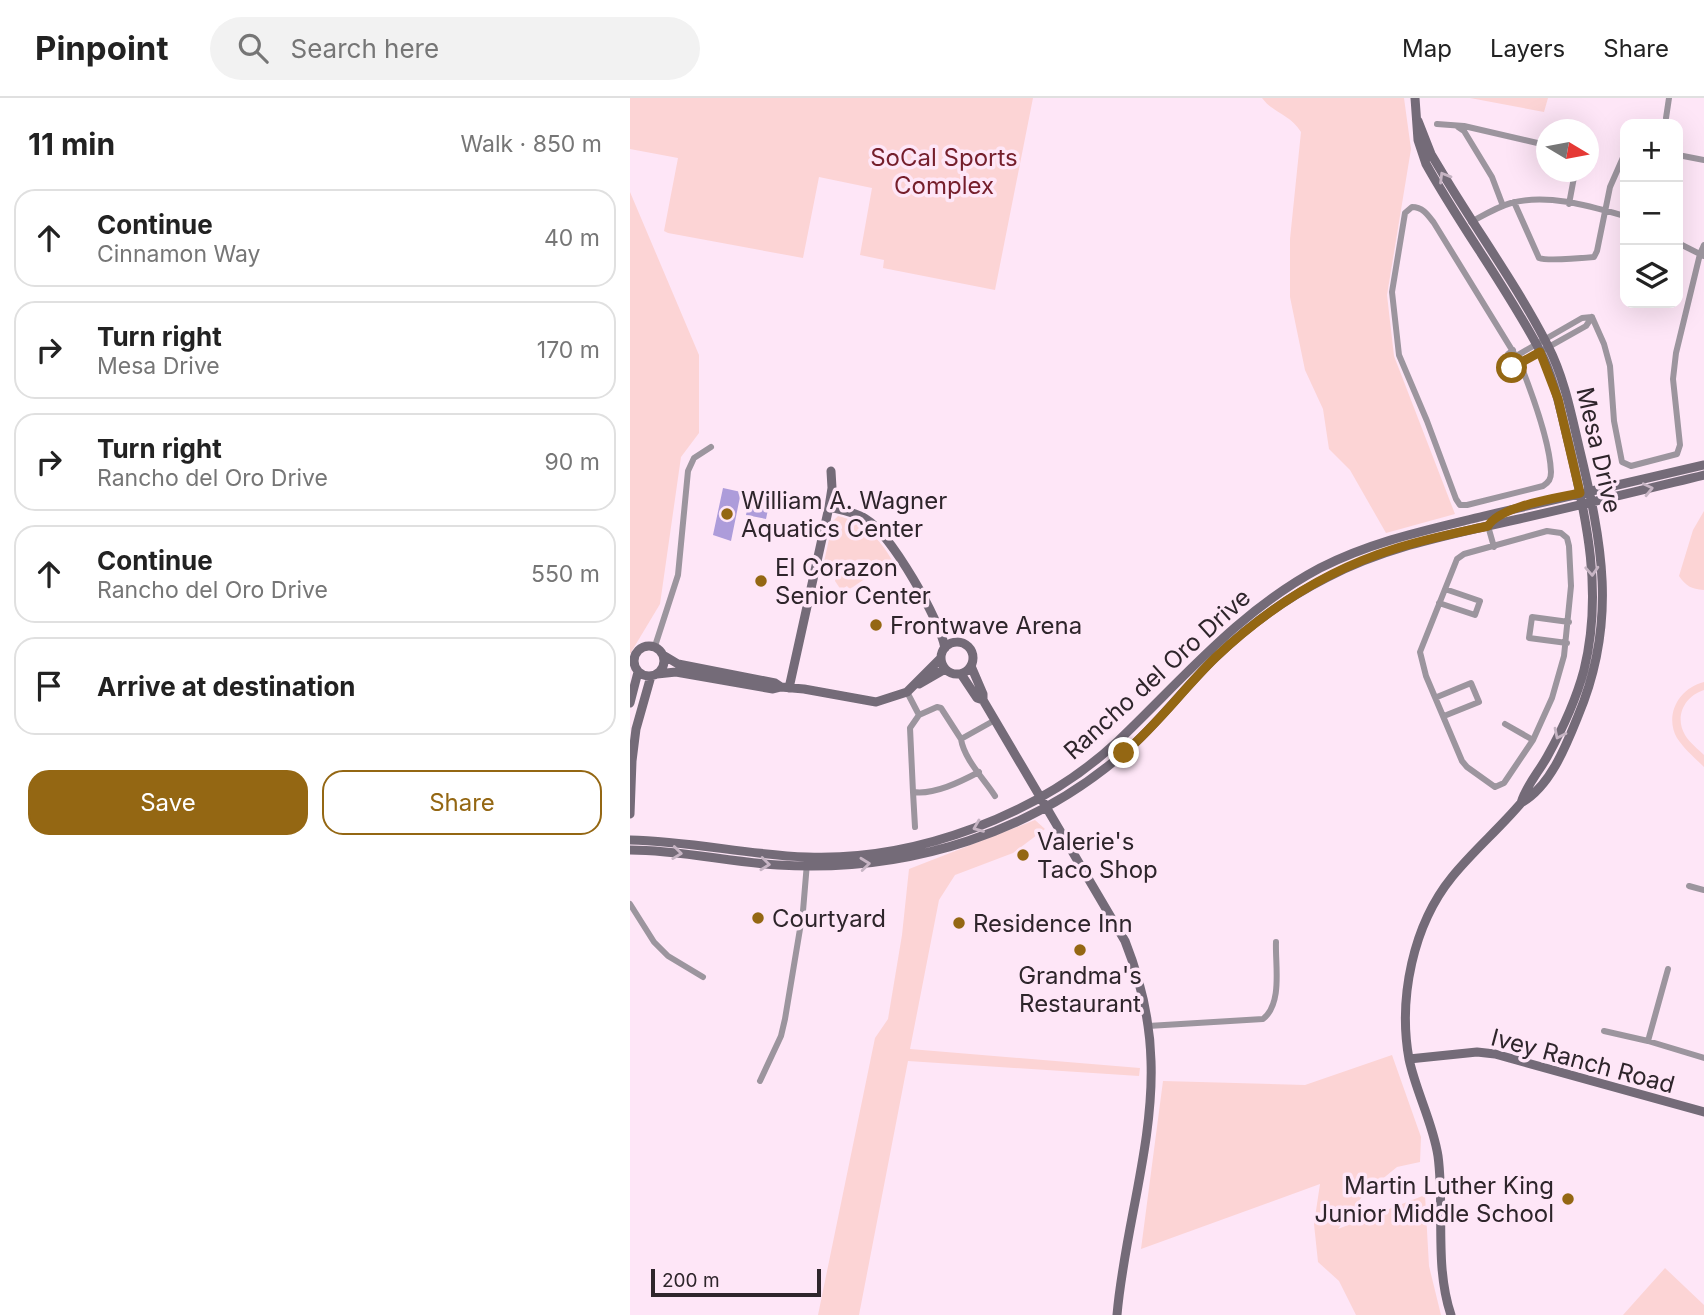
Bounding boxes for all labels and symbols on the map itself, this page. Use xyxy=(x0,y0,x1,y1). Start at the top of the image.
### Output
north arrow xyxy=(1536,119,1599,182)
park label: SoCal Sports Complex xyxy=(870,143,1018,200)
one-way arrow xyxy=(1440,172,1453,185)
route start xyxy=(1496,352,1527,383)
street label: Mesa Drive xyxy=(1570,384,1628,516)
one-way arrow xyxy=(1642,482,1654,497)
place label: William A. Wagner Aquatics Center xyxy=(741,486,947,543)
marker: William A. Wagner Aquatics Center xyxy=(719,506,735,522)
place label: El Corazon Senior Center xyxy=(775,553,931,610)
one-way arrow xyxy=(1585,566,1600,577)
marker: El Corazon Senior Center xyxy=(753,573,769,589)
street label: Rancho del Oro Drive xyxy=(1058,583,1256,765)
place label: Frontwave Arena xyxy=(890,611,1082,640)
marker: Frontwave Arena xyxy=(868,617,884,633)
one-way arrow xyxy=(1553,727,1567,739)
route end xyxy=(1108,737,1139,768)
one-way arrow xyxy=(973,818,985,832)
place label: Valerie's Taco Shop xyxy=(1037,827,1158,884)
one-way arrow xyxy=(671,845,683,860)
marker: Valerie's Taco Shop xyxy=(1015,847,1031,863)
one-way arrow xyxy=(760,856,771,871)
one-way arrow xyxy=(859,857,870,872)
place label: Courtyard xyxy=(772,904,886,933)
place label: Residence Inn xyxy=(973,909,1133,938)
marker: Courtyard xyxy=(750,910,766,926)
marker: Residence Inn xyxy=(951,915,967,931)
marker: Grandma's Restaurant xyxy=(1072,942,1088,958)
place label: Grandma's Restaurant xyxy=(1018,961,1142,1018)
street label: Ivey Ranch Road xyxy=(1488,1023,1678,1099)
place label: Martin Luther King Junior Middle School xyxy=(1315,1171,1554,1228)
marker: Martin Luther King Junior Middle School xyxy=(1560,1191,1576,1207)
scale bar xyxy=(651,1266,821,1298)

